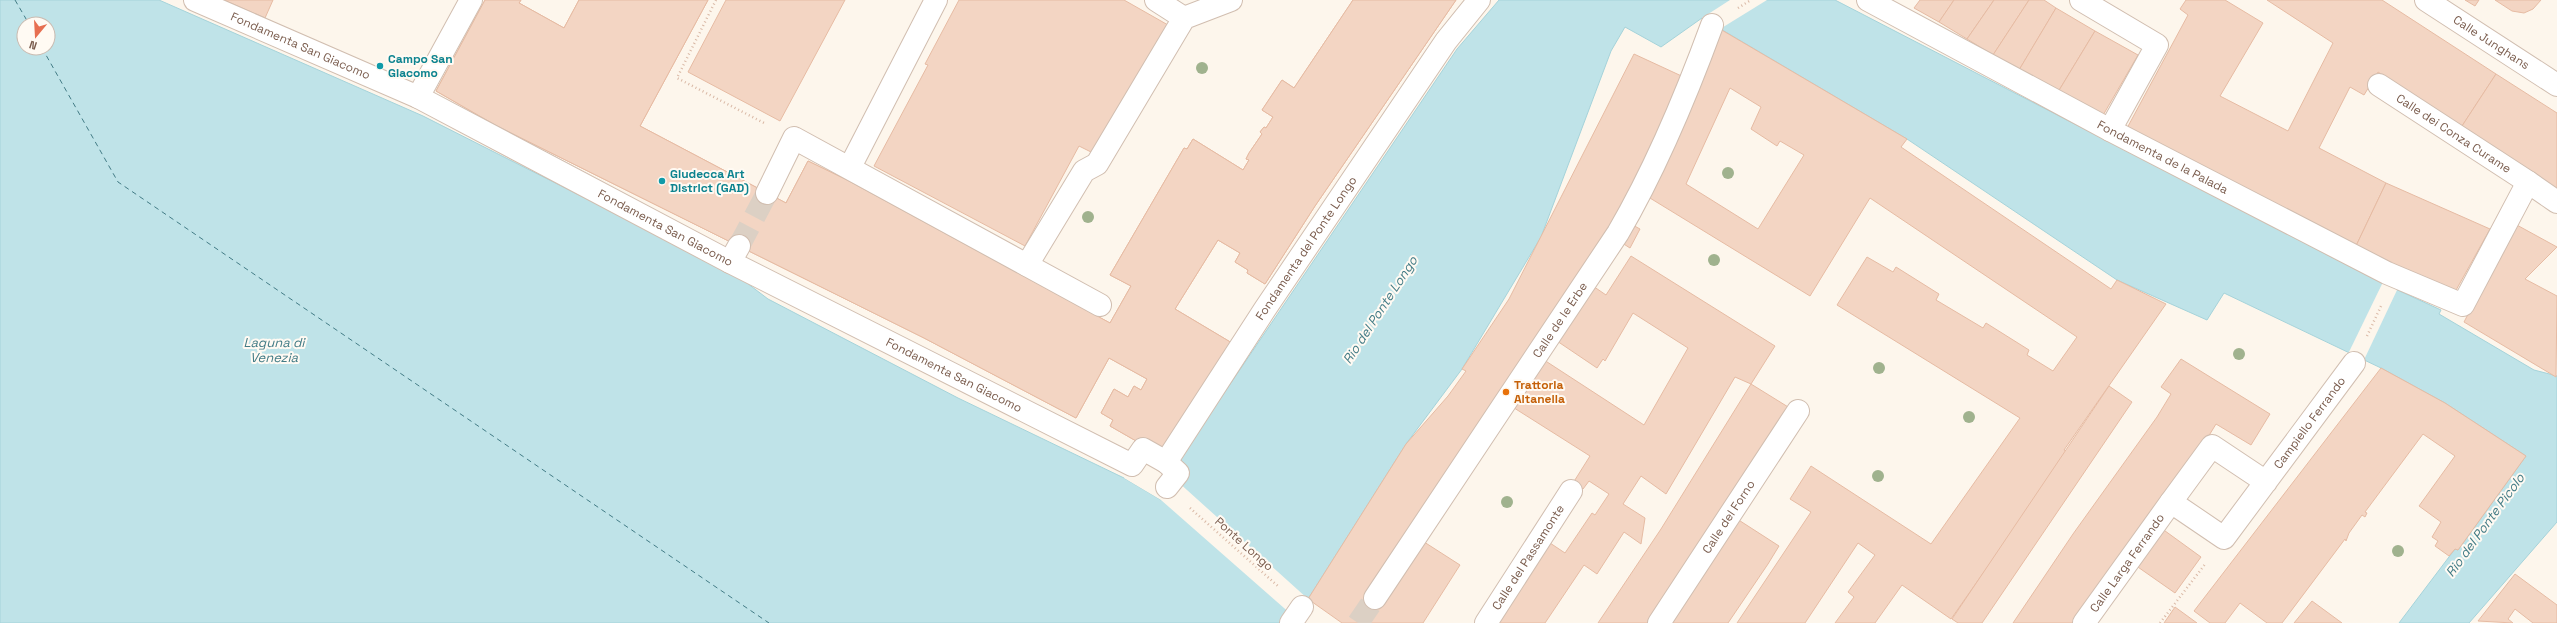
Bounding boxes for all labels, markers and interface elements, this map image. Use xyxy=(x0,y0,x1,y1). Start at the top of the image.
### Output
street label: Fondamenta San Giacomo xyxy=(228,8,373,83)
street label: Calle Junghans xyxy=(2450,12,2533,73)
north arrow xyxy=(16,16,56,56)
text: N xyxy=(27,38,39,53)
place label: Campo San Giacomo xyxy=(388,51,453,81)
marker: Campo San Giacomo xyxy=(375,61,385,71)
street label: Calle dei Conza Curame xyxy=(2393,90,2514,177)
street label: Fondamenta de la Palada xyxy=(2094,117,2231,198)
place label: Giudecca Art District (GAD) xyxy=(670,166,749,196)
street label: Fondamenta del Ponte Longo xyxy=(1252,173,1360,323)
marker: Giudecca Art District (GAD) xyxy=(657,176,667,186)
street label: Fondamenta San Giacomo xyxy=(595,186,736,270)
water label: Rio del Ponte Longo xyxy=(1339,252,1422,367)
street label: Calle de le Erbe xyxy=(1529,279,1591,361)
water label: Laguna di Venezia xyxy=(243,334,306,366)
street label: Fondamenta San Giacomo xyxy=(883,334,1025,416)
street label: Campiello Ferrando xyxy=(2270,373,2349,472)
place label: Trattoria Altanella xyxy=(1514,377,1565,407)
marker: Trattoria Altanella xyxy=(1501,387,1511,397)
water label: Rio del Ponte Picolo xyxy=(2442,469,2529,580)
street label: Calle del Forno xyxy=(1699,477,1759,557)
street label: Calle del Passamonte xyxy=(1488,502,1568,613)
street label: Calle Larga Ferrando xyxy=(2086,510,2168,616)
street label: Ponte Longo xyxy=(1211,513,1277,575)

